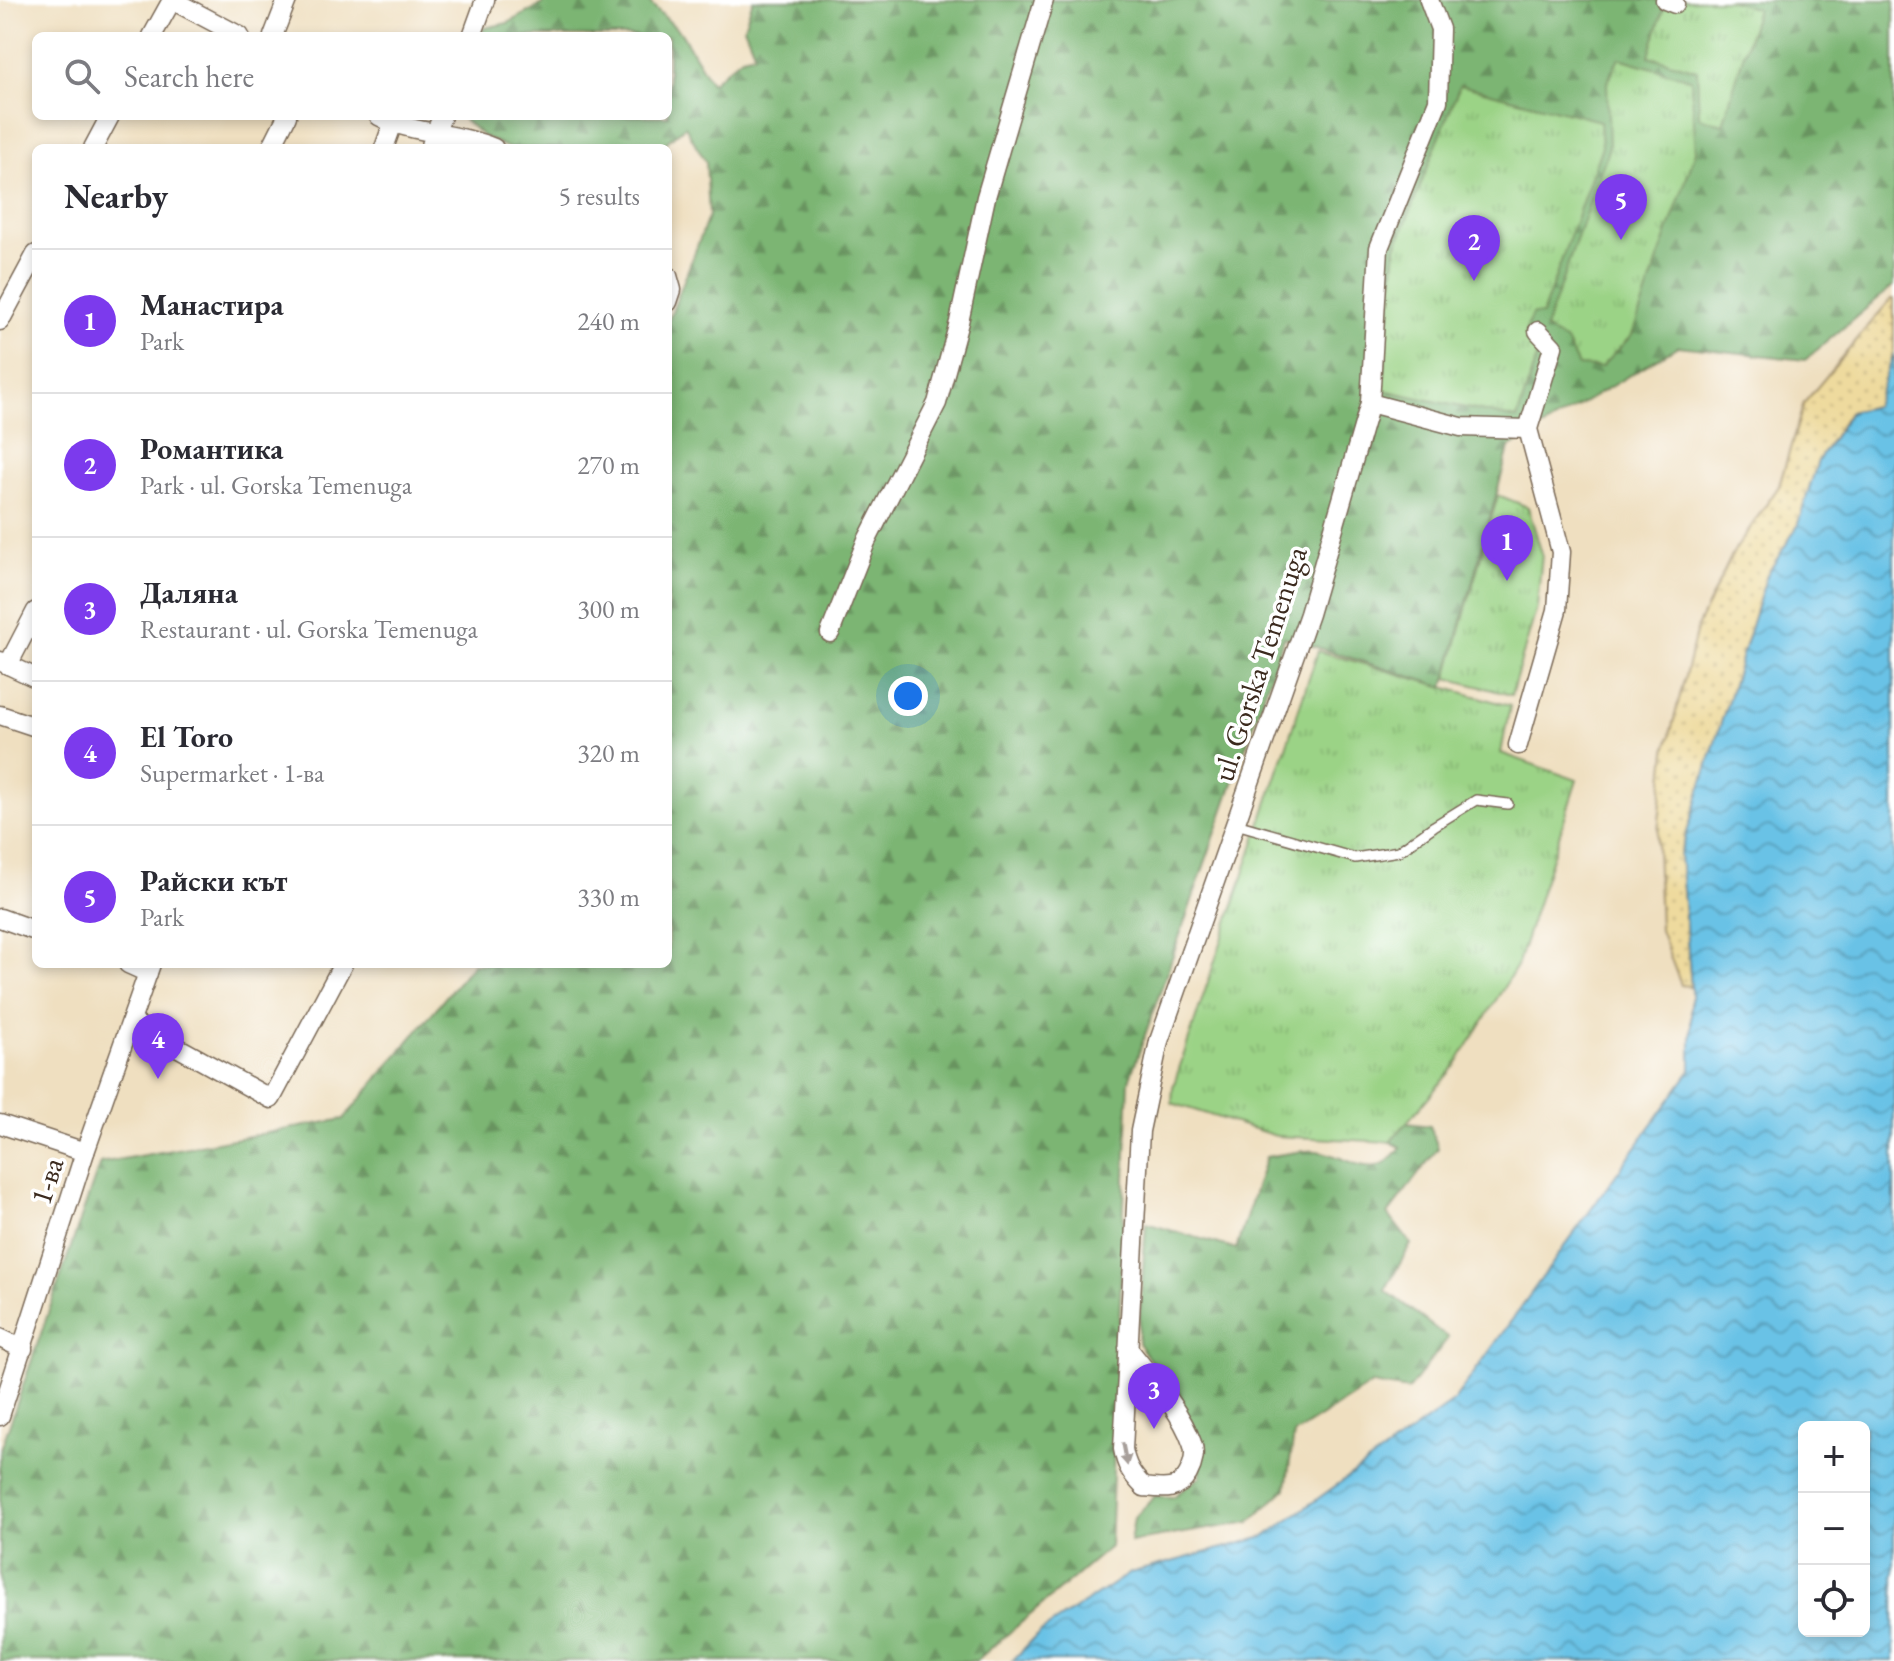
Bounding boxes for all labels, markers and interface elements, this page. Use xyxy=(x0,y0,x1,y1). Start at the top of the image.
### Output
search box xyxy=(32,32,672,120)
icon: search xyxy=(60,54,104,98)
text: Search here xyxy=(124,57,254,96)
text: Nearby xyxy=(64,174,168,218)
pin: 5 xyxy=(1595,174,1647,240)
text: 5 results xyxy=(559,179,640,213)
pin: 2 xyxy=(1448,215,1500,281)
text: Манастира xyxy=(140,285,284,324)
text: 1 xyxy=(83,304,97,338)
text: 240 m xyxy=(577,304,640,338)
text: Park xyxy=(140,324,184,358)
text: Романтика xyxy=(140,429,283,468)
text: 2 xyxy=(83,448,97,482)
text: 270 m xyxy=(577,448,640,482)
text: Park · ul. Gorska Temenuga xyxy=(140,468,412,502)
pin: 1 xyxy=(1481,515,1533,581)
street label: ul. Gorska Temenuga xyxy=(1203,541,1316,786)
text: Даляна xyxy=(140,573,238,612)
text: 3 xyxy=(83,592,97,626)
text: 300 m xyxy=(577,592,640,626)
text: Restaurant · ul. Gorska Temenuga xyxy=(140,612,478,646)
your location xyxy=(888,676,928,716)
text: El Toro xyxy=(140,717,233,756)
text: 4 xyxy=(83,736,97,770)
text: 320 m xyxy=(577,736,640,770)
text: Supermarket · 1-ва xyxy=(140,756,325,790)
text: Райски кът xyxy=(140,861,288,900)
text: 5 xyxy=(83,880,97,914)
text: 330 m xyxy=(577,880,640,914)
text: Park xyxy=(140,900,184,934)
pin: 4 xyxy=(132,1013,184,1079)
street label: 1-ва xyxy=(21,1152,72,1209)
pin: 3 xyxy=(1128,1363,1180,1429)
map controls xyxy=(1798,1421,1870,1637)
button: + xyxy=(1798,1421,1870,1493)
one-way arrow xyxy=(1120,1441,1132,1466)
button: − xyxy=(1798,1493,1870,1565)
button: locate xyxy=(1798,1565,1870,1637)

